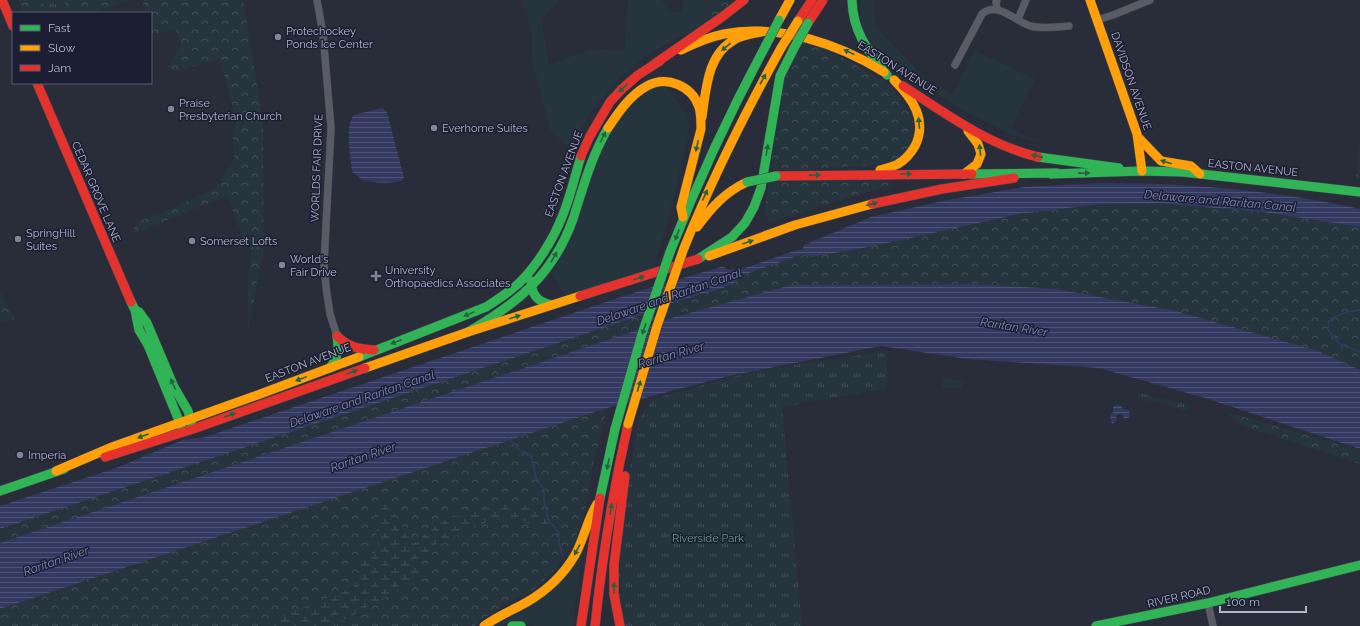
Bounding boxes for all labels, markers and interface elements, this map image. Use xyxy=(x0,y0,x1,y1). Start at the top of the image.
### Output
legend xyxy=(12,12,152,84)
text: Fast xyxy=(48,21,71,35)
place label: Protechockey Ponds Ice Center xyxy=(286,25,373,51)
street label: DAVIDSON AVENUE xyxy=(1108,30,1154,132)
marker: Protechockey Ponds Ice Center xyxy=(273,32,283,42)
street label: EASTON AVENUE xyxy=(855,38,939,98)
text: Slow xyxy=(48,41,75,55)
one-way arrow xyxy=(720,43,731,52)
one-way arrow xyxy=(843,49,854,55)
text: Jam xyxy=(48,61,71,75)
one-way arrow xyxy=(760,73,767,85)
one-way arrow xyxy=(618,83,628,93)
place label: Praise Presbyterian Church xyxy=(179,97,282,123)
marker: Praise Presbyterian Church xyxy=(166,104,176,114)
street label: WORLDS FAIR DRIVE xyxy=(309,113,325,222)
one-way arrow xyxy=(916,117,923,129)
place label: Everhome Suites xyxy=(442,122,528,135)
marker: Everhome Suites xyxy=(429,123,439,133)
street label: EASTON AVENUE xyxy=(542,129,586,219)
one-way arrow xyxy=(599,131,606,142)
street label: CEDAR GROVE LANE xyxy=(69,140,123,245)
one-way arrow xyxy=(694,140,700,152)
one-way arrow xyxy=(764,144,770,156)
one-way arrow xyxy=(977,144,983,156)
one-way arrow xyxy=(1030,153,1043,159)
street label: EASTON AVENUE xyxy=(1207,157,1299,179)
one-way arrow xyxy=(1159,158,1171,164)
one-way arrow xyxy=(1078,170,1091,176)
one-way arrow xyxy=(900,171,913,177)
one-way arrow xyxy=(809,172,822,178)
water label: Delaware and Raritan Canal xyxy=(1143,187,1297,215)
one-way arrow xyxy=(702,190,708,201)
one-way arrow xyxy=(866,200,879,206)
place label: SpringHill Suites xyxy=(26,227,75,253)
one-way arrow xyxy=(673,229,679,241)
marker: SpringHill Suites xyxy=(13,234,23,244)
place label: Somerset Lofts xyxy=(200,235,277,248)
marker: Somerset Lofts xyxy=(187,236,197,246)
one-way arrow xyxy=(743,239,755,245)
one-way arrow xyxy=(551,251,558,263)
place label: World's Fair Drive xyxy=(290,253,337,279)
marker: World's Fair Drive xyxy=(277,260,287,270)
place label: University Orthopaedics Associates xyxy=(385,264,510,290)
water label: Delaware and Raritan Canal xyxy=(595,266,743,328)
marker: University Orthopaedics Associates xyxy=(370,270,382,282)
one-way arrow xyxy=(633,275,645,281)
one-way arrow xyxy=(463,311,475,317)
one-way arrow xyxy=(509,314,521,320)
water label: Raritan River xyxy=(979,315,1050,339)
one-way arrow xyxy=(640,323,646,335)
water label: Raritan River xyxy=(636,339,707,371)
one-way arrow xyxy=(390,340,402,346)
street label: EASTON AVENUE xyxy=(263,341,353,385)
water label: Delaware and Raritan Canal xyxy=(288,368,436,430)
one-way arrow xyxy=(347,369,359,375)
one-way arrow xyxy=(294,376,306,382)
one-way arrow xyxy=(170,378,176,389)
one-way arrow xyxy=(636,380,642,392)
one-way arrow xyxy=(224,412,236,418)
one-way arrow xyxy=(137,433,149,439)
water label: Raritan River xyxy=(328,439,398,475)
place label: Imperia xyxy=(28,449,66,462)
marker: Imperia xyxy=(15,450,25,460)
one-way arrow xyxy=(604,458,610,470)
one-way arrow xyxy=(608,503,614,515)
park label: Riverside Park xyxy=(672,532,744,545)
water label: Raritan River xyxy=(21,543,91,579)
one-way arrow xyxy=(574,545,580,556)
one-way arrow xyxy=(611,581,617,594)
street label: RIVER ROAD xyxy=(1146,583,1212,611)
scale bar xyxy=(1220,588,1306,614)
text: 100 m xyxy=(1226,595,1260,609)

